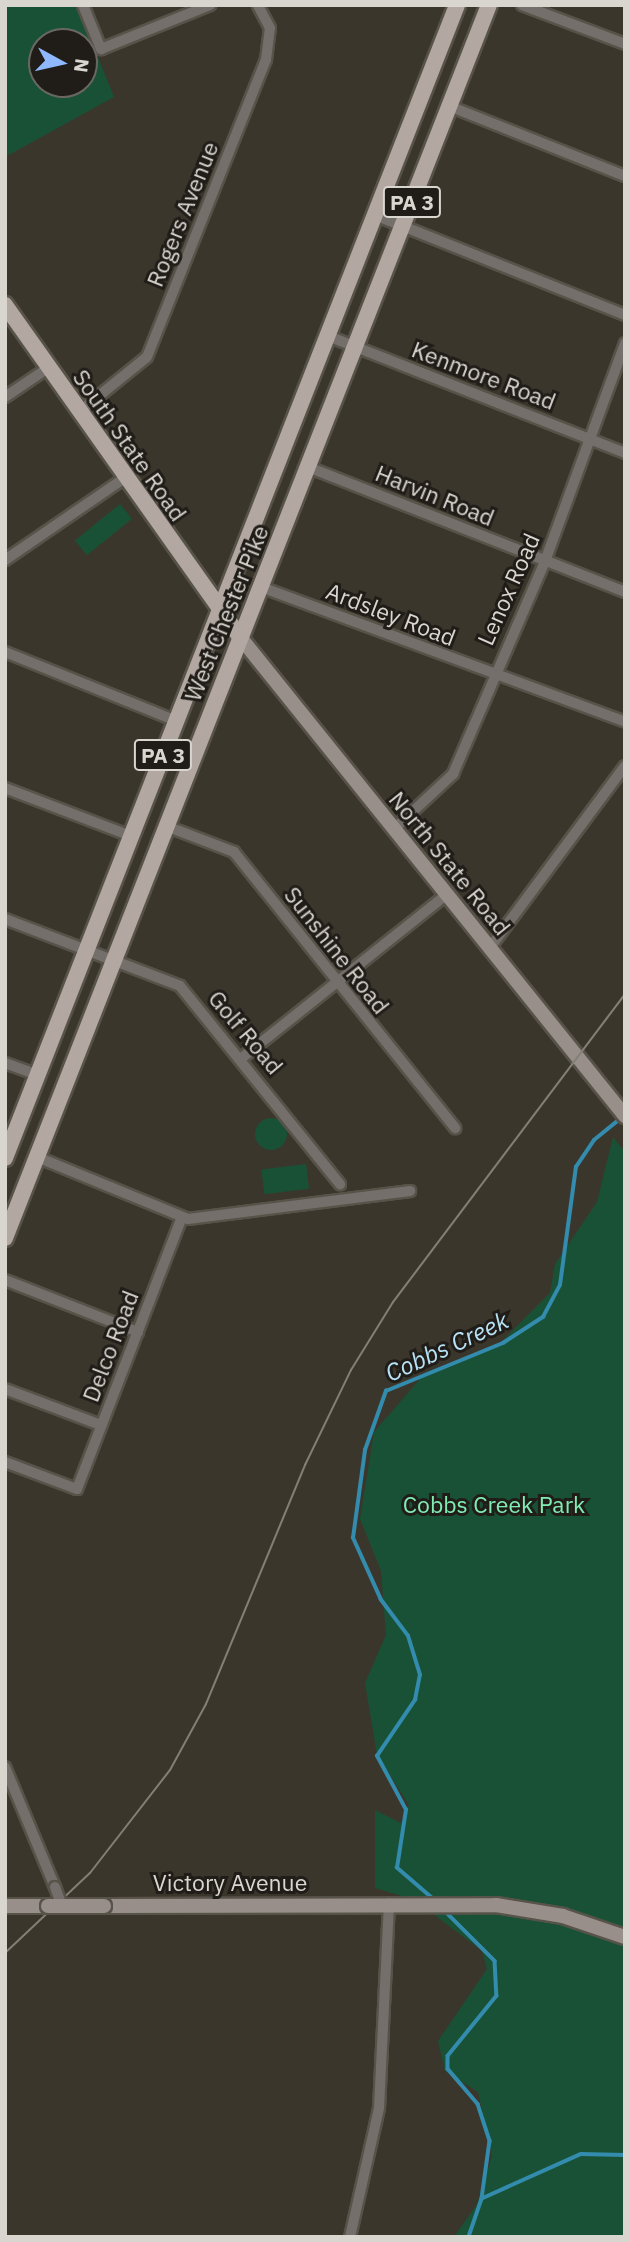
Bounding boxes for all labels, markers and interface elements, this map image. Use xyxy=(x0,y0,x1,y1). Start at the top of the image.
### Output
north arrow xyxy=(28,28,98,98)
text: N xyxy=(69,57,95,74)
street label: Rogers Avenue xyxy=(140,138,224,290)
road number: PA 3 xyxy=(382,184,442,220)
street label: Kenmore Road xyxy=(408,335,560,415)
street label: South State Road xyxy=(68,364,192,526)
street label: Harvin Road xyxy=(372,459,498,531)
street label: West Chester Pike xyxy=(178,521,274,705)
street label: Lenox Road xyxy=(471,529,545,649)
street label: Ardsley Road xyxy=(323,577,459,651)
road number: PA 3 xyxy=(133,738,193,772)
street label: North State Road xyxy=(384,786,516,940)
street label: Sunshine Road xyxy=(279,881,395,1019)
street label: Golf Road xyxy=(203,984,289,1080)
street label: Delco Road xyxy=(76,1286,144,1406)
water label: Cobbs Creek xyxy=(381,1306,513,1388)
park label: Cobbs Creek Park xyxy=(403,1490,585,1518)
street label: Victory Avenue xyxy=(153,1868,307,1896)

